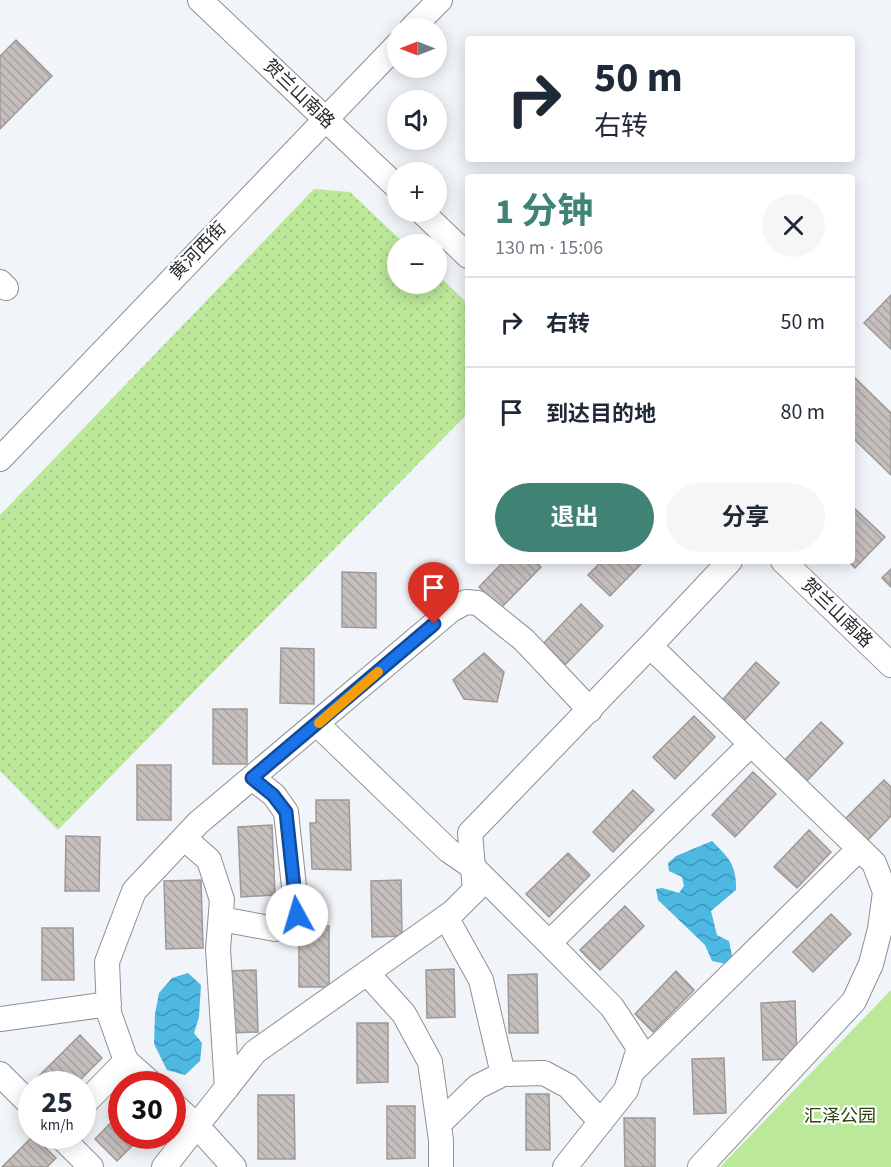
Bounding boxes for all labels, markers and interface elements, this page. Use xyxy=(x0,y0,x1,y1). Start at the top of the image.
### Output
north arrow xyxy=(387,18,447,78)
map controls xyxy=(387,18,447,294)
text: 50 m xyxy=(594,48,683,108)
street label: 贺兰山南路 xyxy=(258,54,340,134)
icon: right xyxy=(495,60,573,138)
button: sound xyxy=(387,90,447,150)
text: 右转 xyxy=(594,107,648,146)
button: + xyxy=(387,162,447,222)
text: 1 分钟 xyxy=(495,186,593,237)
button: close xyxy=(762,194,825,257)
street label: 黄河西街 xyxy=(164,216,232,286)
button: − xyxy=(387,234,447,294)
text: 130 m · 15:06 xyxy=(495,234,603,262)
icon: right xyxy=(495,306,528,339)
text: 50 m xyxy=(780,306,825,338)
text: 右转 xyxy=(546,308,590,340)
icon: arrive xyxy=(495,396,528,429)
text: 80 m xyxy=(780,396,825,428)
text: 到达目的地 xyxy=(546,398,656,430)
button: 退出 xyxy=(495,483,654,552)
button: 分享 xyxy=(666,483,825,552)
pin xyxy=(408,562,459,624)
icon: arrive xyxy=(417,571,450,604)
street label: 贺兰山南路 xyxy=(796,573,878,653)
position arrow xyxy=(265,883,329,947)
speed limit sign: 30 xyxy=(108,1071,186,1149)
text: 25 xyxy=(41,1081,73,1124)
park label: 汇泽公园 xyxy=(804,1104,876,1129)
text: km/h xyxy=(40,1115,74,1136)

